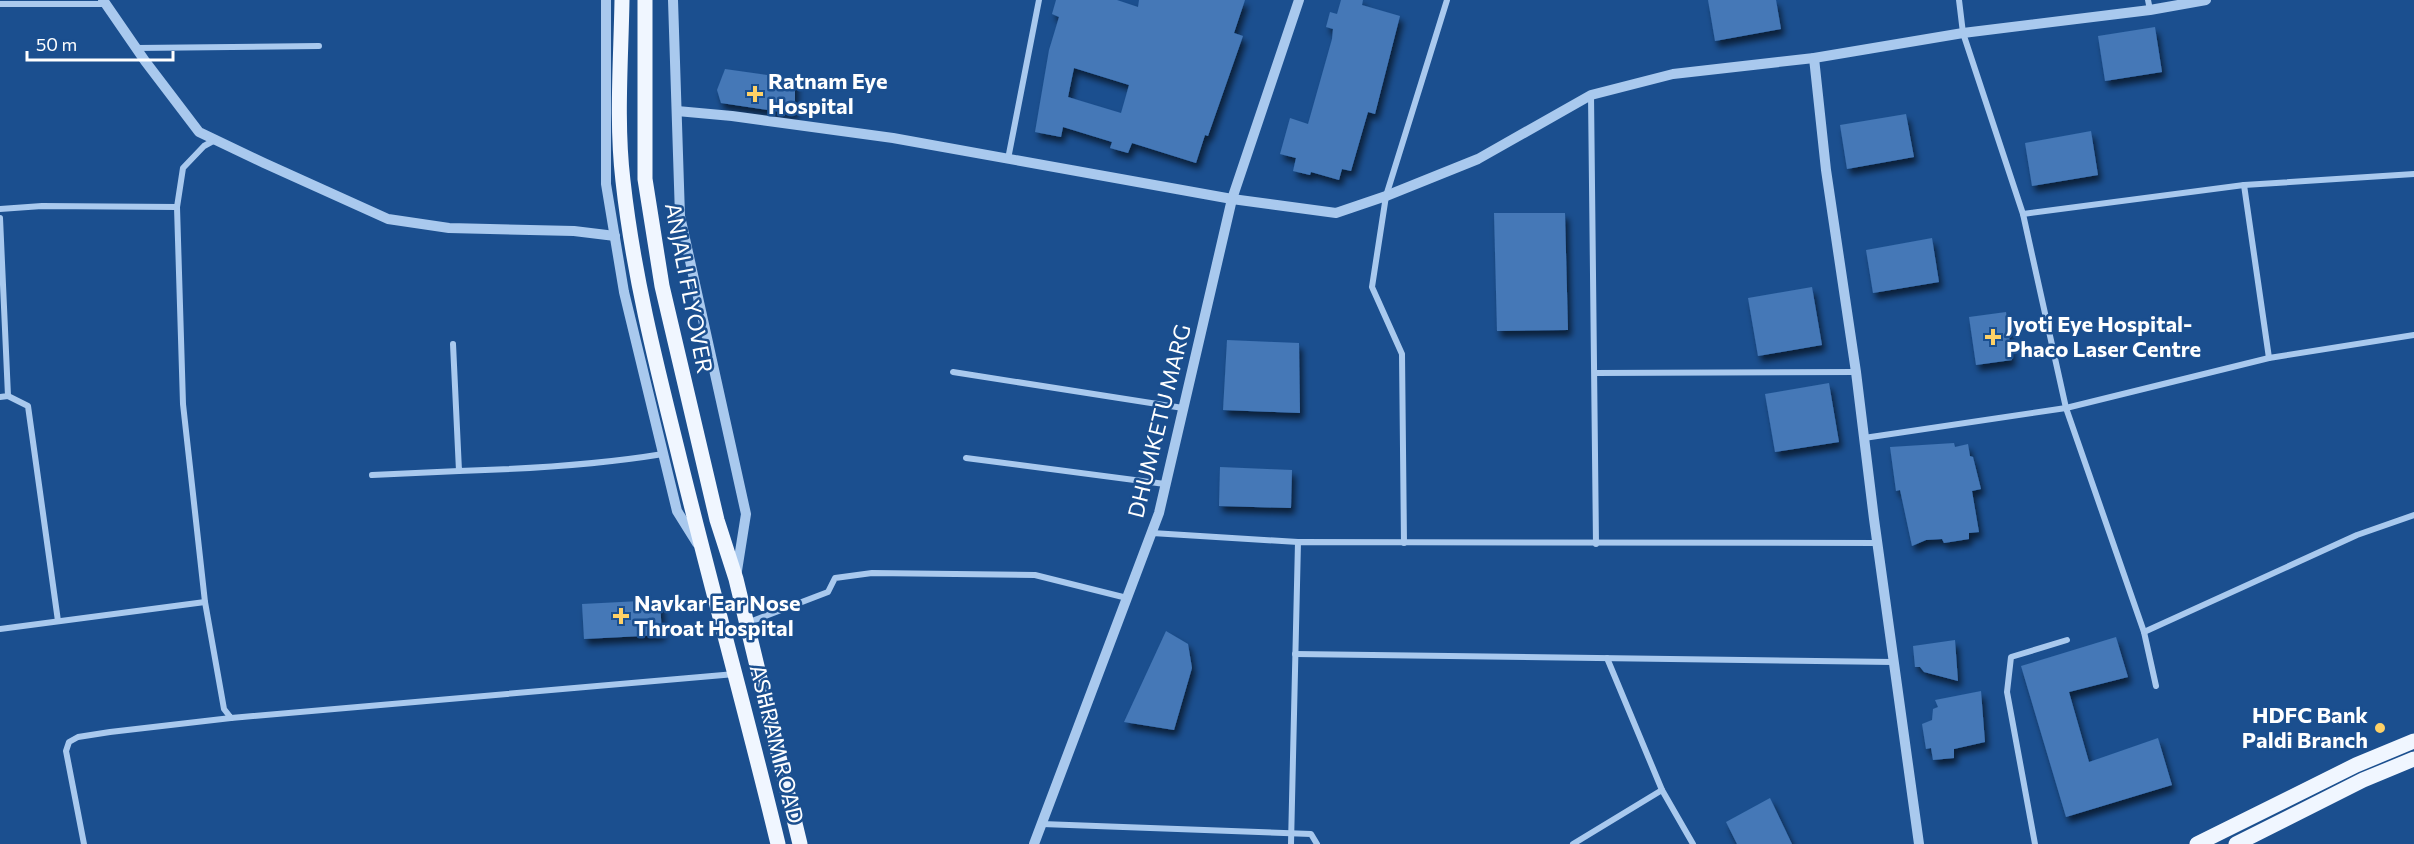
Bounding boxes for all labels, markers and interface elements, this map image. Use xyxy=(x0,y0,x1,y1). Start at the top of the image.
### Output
scale bar xyxy=(27,24,172,62)
text: 50 m xyxy=(36,33,77,55)
place label: Ratnam Eye Hospital xyxy=(768,67,888,119)
marker: Ratnam Eye Hospital xyxy=(746,85,764,103)
street label: ANJALI FLYOVER xyxy=(660,200,719,376)
place label: Jyoti Eye Hospital- Phaco Laser Centre xyxy=(2006,310,2201,362)
street label: DHUMKETU MARG xyxy=(1121,321,1196,520)
marker: Jyoti Eye Hospital- Phaco Laser Centre xyxy=(1984,328,2002,346)
place label: Navkar Ear Nose Throat Hospital xyxy=(634,589,801,641)
marker: Navkar Ear Nose Throat Hospital xyxy=(612,607,630,625)
street label: ASHRAM ROAD xyxy=(745,662,810,826)
place label: HDFC Bank Paldi Branch xyxy=(2242,701,2368,753)
marker: HDFC Bank Paldi Branch xyxy=(2373,721,2387,735)

